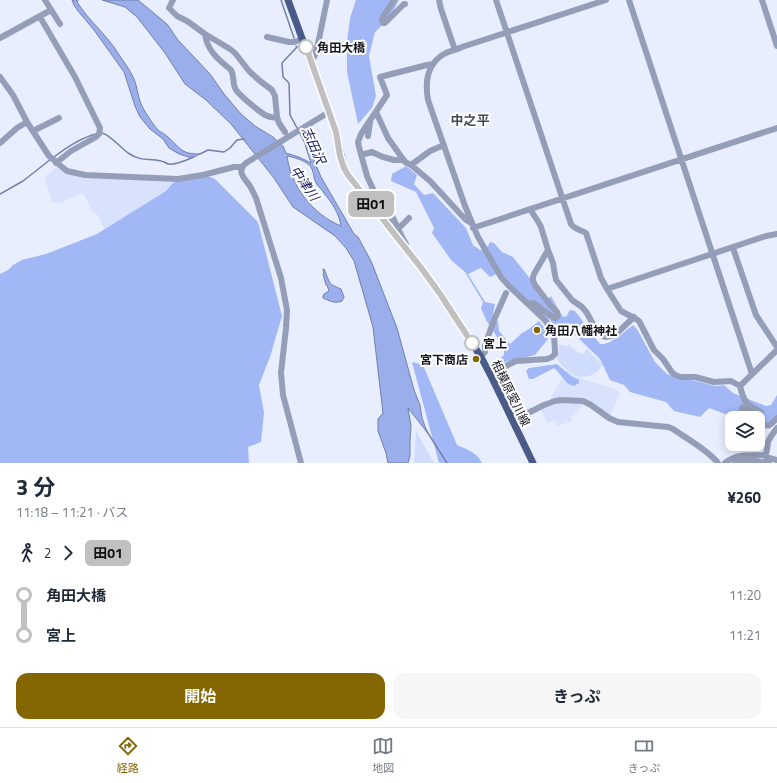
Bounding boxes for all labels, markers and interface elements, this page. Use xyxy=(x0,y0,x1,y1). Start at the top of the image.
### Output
place label: 角田大橋 xyxy=(317,38,366,57)
marker: 角田大橋 xyxy=(298,39,314,55)
district label: 中之平 xyxy=(450,110,490,130)
water label: 志田沢 xyxy=(297,123,332,169)
water label: 中津川 xyxy=(286,161,326,206)
line badge: 田01 xyxy=(348,191,394,217)
text: 田01 xyxy=(356,193,386,214)
place label: 角田八幡神社 xyxy=(545,321,617,340)
marker: 角田八幡神社 xyxy=(532,325,542,335)
place label: 宮上 xyxy=(483,334,507,353)
marker: 宮上 xyxy=(464,335,480,351)
place label: 宮下商店 xyxy=(420,350,468,369)
marker: 宮下商店 xyxy=(471,354,481,364)
street label: 相模原愛川線 xyxy=(487,356,535,430)
map controls xyxy=(725,411,765,451)
button: layers xyxy=(725,411,765,451)
text: 3 分 xyxy=(16,470,55,504)
text: ¥260 xyxy=(727,486,761,509)
text: 11:18 – 11:21 · バス xyxy=(16,502,128,522)
icon: walk xyxy=(16,542,38,564)
icon: forward xyxy=(57,542,79,564)
text: 田01 xyxy=(93,542,123,563)
text: 2 xyxy=(44,543,51,563)
text: 角田大橋 xyxy=(46,584,106,607)
text: 11:20 xyxy=(729,585,761,605)
text: 宮上 xyxy=(46,624,76,647)
text: 11:21 xyxy=(729,625,761,645)
button: 開始 xyxy=(16,673,385,719)
button: きっぷ xyxy=(393,673,761,719)
tab: 経路 xyxy=(117,735,139,776)
tab: 地図 xyxy=(372,735,394,776)
tab: きっぷ xyxy=(628,735,660,776)

